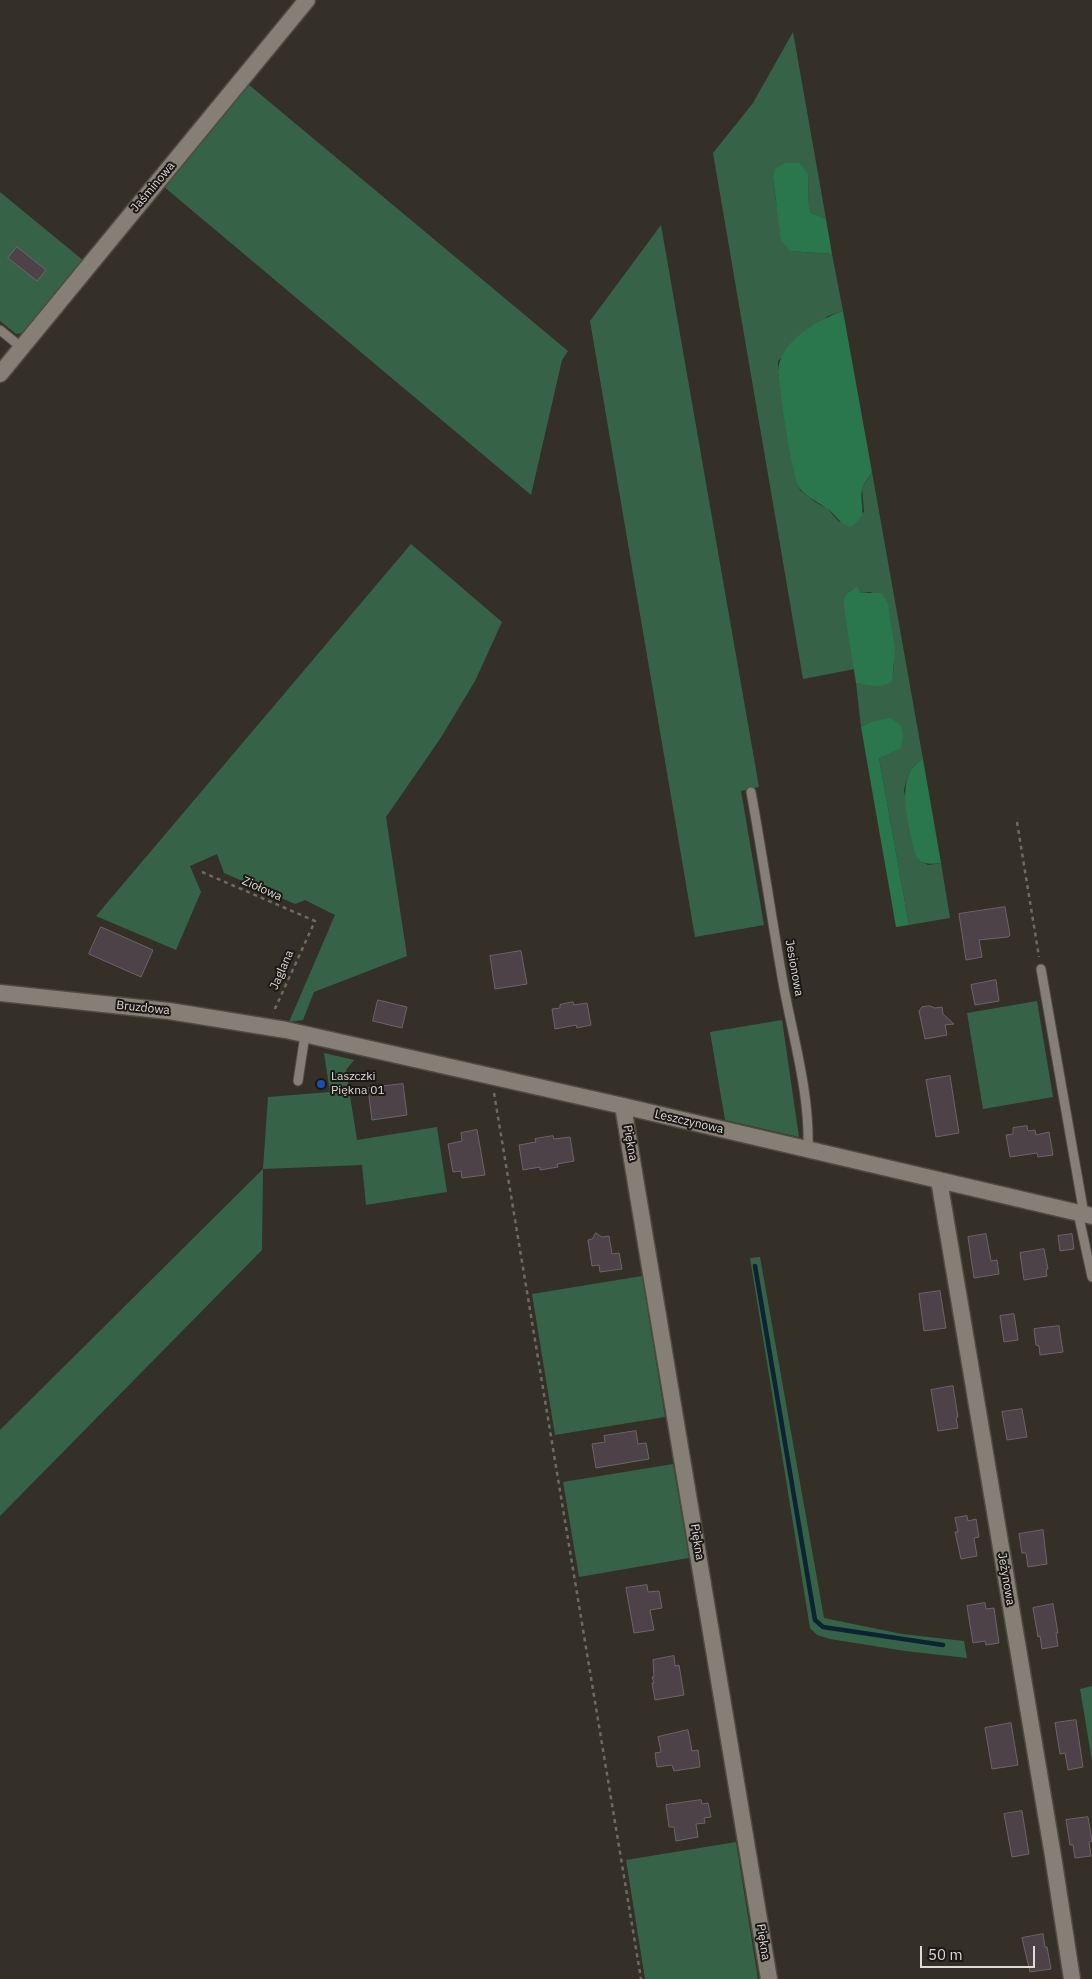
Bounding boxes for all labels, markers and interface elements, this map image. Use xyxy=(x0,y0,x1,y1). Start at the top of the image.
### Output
street label: Jaśminowa xyxy=(128,159,178,215)
street label: Ziołowa xyxy=(240,874,284,904)
street label: Jesionowa xyxy=(782,939,806,997)
street label: Jaglana xyxy=(267,948,297,992)
street label: Bruzdowa xyxy=(116,998,170,1018)
place label: Laszczki Piękna 01 xyxy=(331,1070,385,1098)
marker: Laszczki Piękna 01 xyxy=(315,1078,327,1090)
street label: Leszczynowa xyxy=(653,1107,725,1137)
street label: Piękna xyxy=(620,1124,640,1162)
street label: Piękna xyxy=(687,1523,707,1561)
street label: Jeżynowa xyxy=(994,1552,1018,1606)
street label: Piękna xyxy=(753,1923,773,1961)
scale bar xyxy=(922,1936,1037,1968)
text: 50 m xyxy=(928,1945,963,1964)

